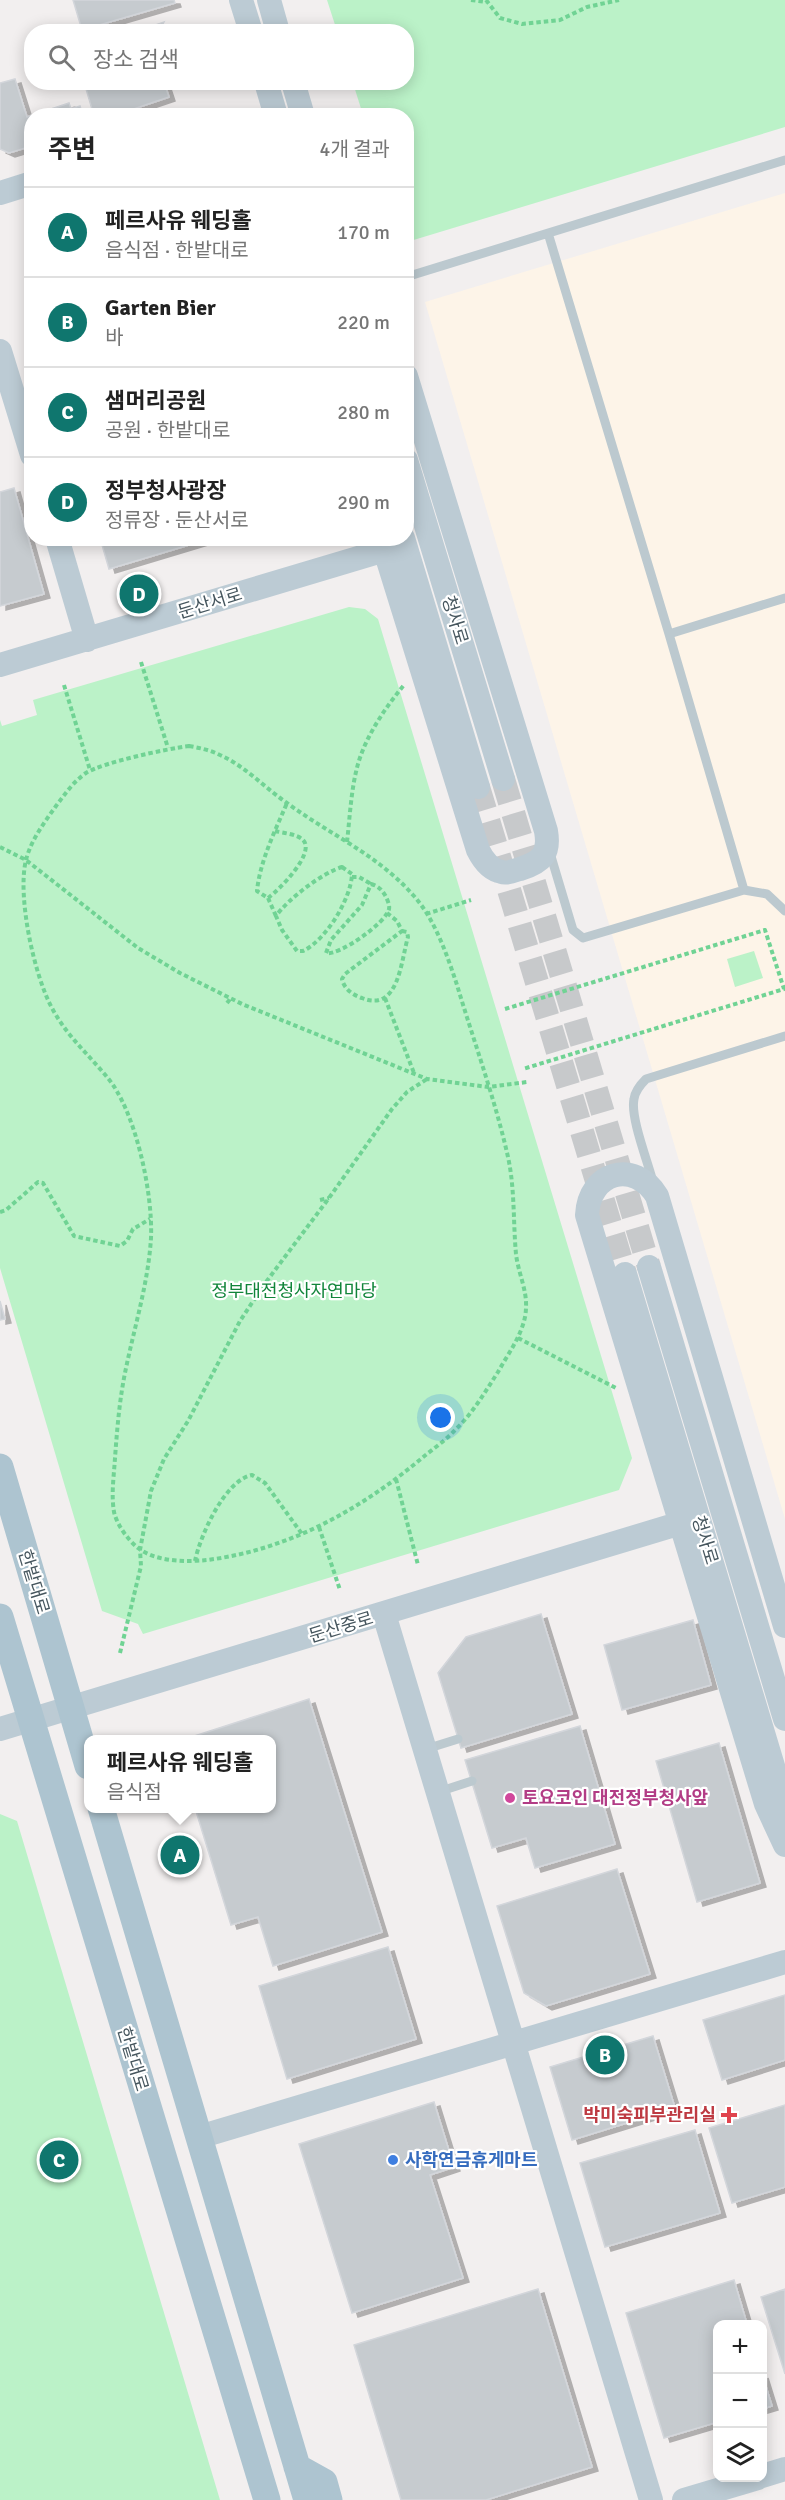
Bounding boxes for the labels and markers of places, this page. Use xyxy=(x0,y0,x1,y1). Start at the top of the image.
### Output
pin: D xyxy=(120,572,158,616)
place label: 토요코인 대전정부청사앞 xyxy=(522,1787,709,1809)
marker: 토요코인 대전정부청사앞 xyxy=(503,1791,517,1805)
pin: A xyxy=(160,1832,200,1878)
pin: B xyxy=(586,2032,624,2078)
place label: 박미숙피부관리실 xyxy=(584,2104,716,2126)
marker: 박미숙피부관리실 xyxy=(720,2106,738,2124)
pin: C xyxy=(40,2138,78,2182)
place label: 사학연금휴게마트 xyxy=(405,2149,537,2171)
marker: 사학연금휴게마트 xyxy=(386,2153,400,2167)

